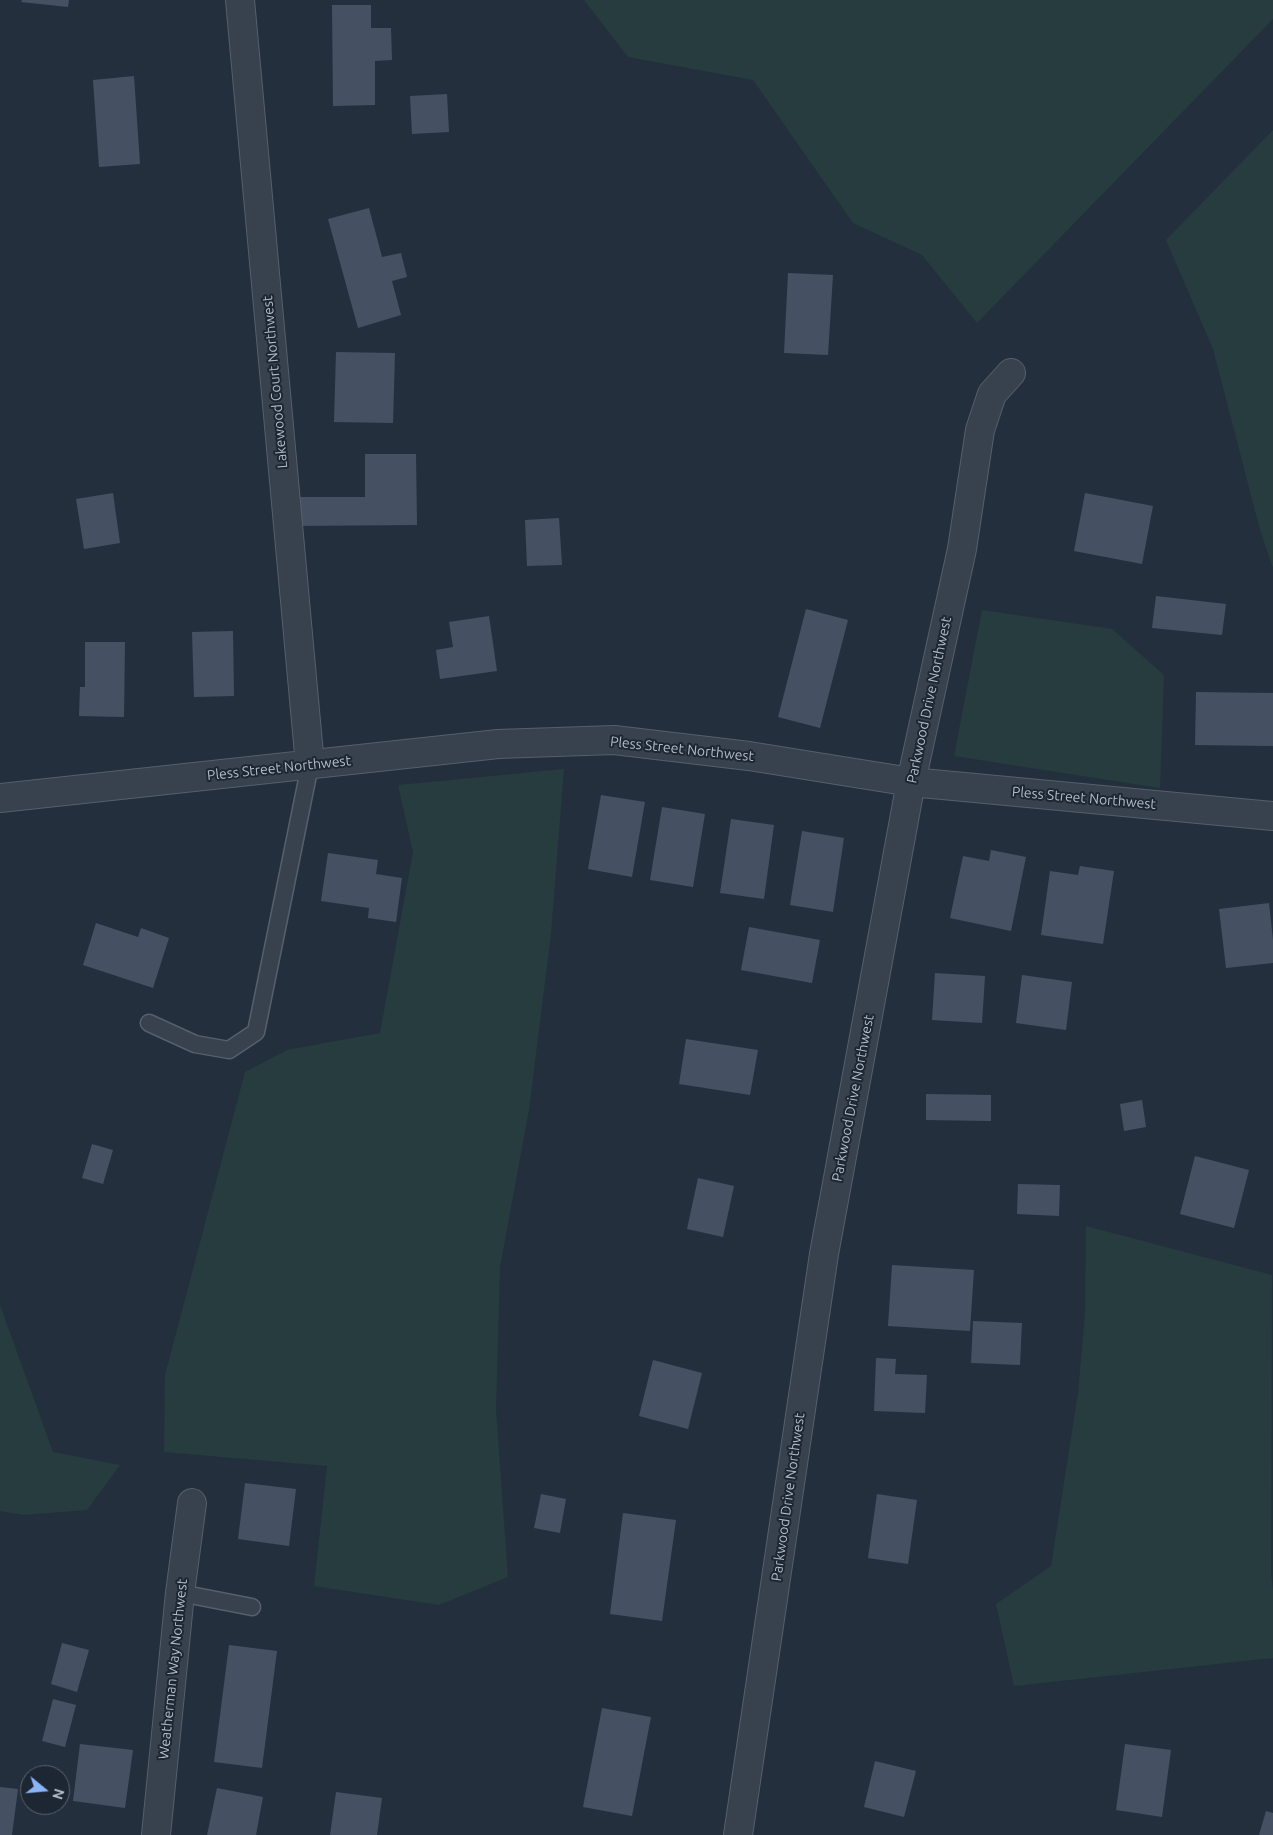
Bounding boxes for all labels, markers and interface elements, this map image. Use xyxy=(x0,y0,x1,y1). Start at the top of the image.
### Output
street label: Lakewood Court Northwest xyxy=(259,295,291,469)
street label: Parkwood Drive Northwest xyxy=(903,615,955,785)
street label: Pless Street Northwest xyxy=(609,733,755,765)
street label: Pless Street Northwest xyxy=(206,752,352,784)
street label: Pless Street Northwest xyxy=(1011,783,1157,813)
street label: Parkwood Drive Northwest xyxy=(829,1013,877,1183)
street label: Parkwood Drive Northwest xyxy=(768,1412,808,1582)
street label: Weatherman Way Northwest xyxy=(155,1578,191,1760)
north arrow xyxy=(20,1765,70,1815)
text: N xyxy=(49,1787,68,1801)

